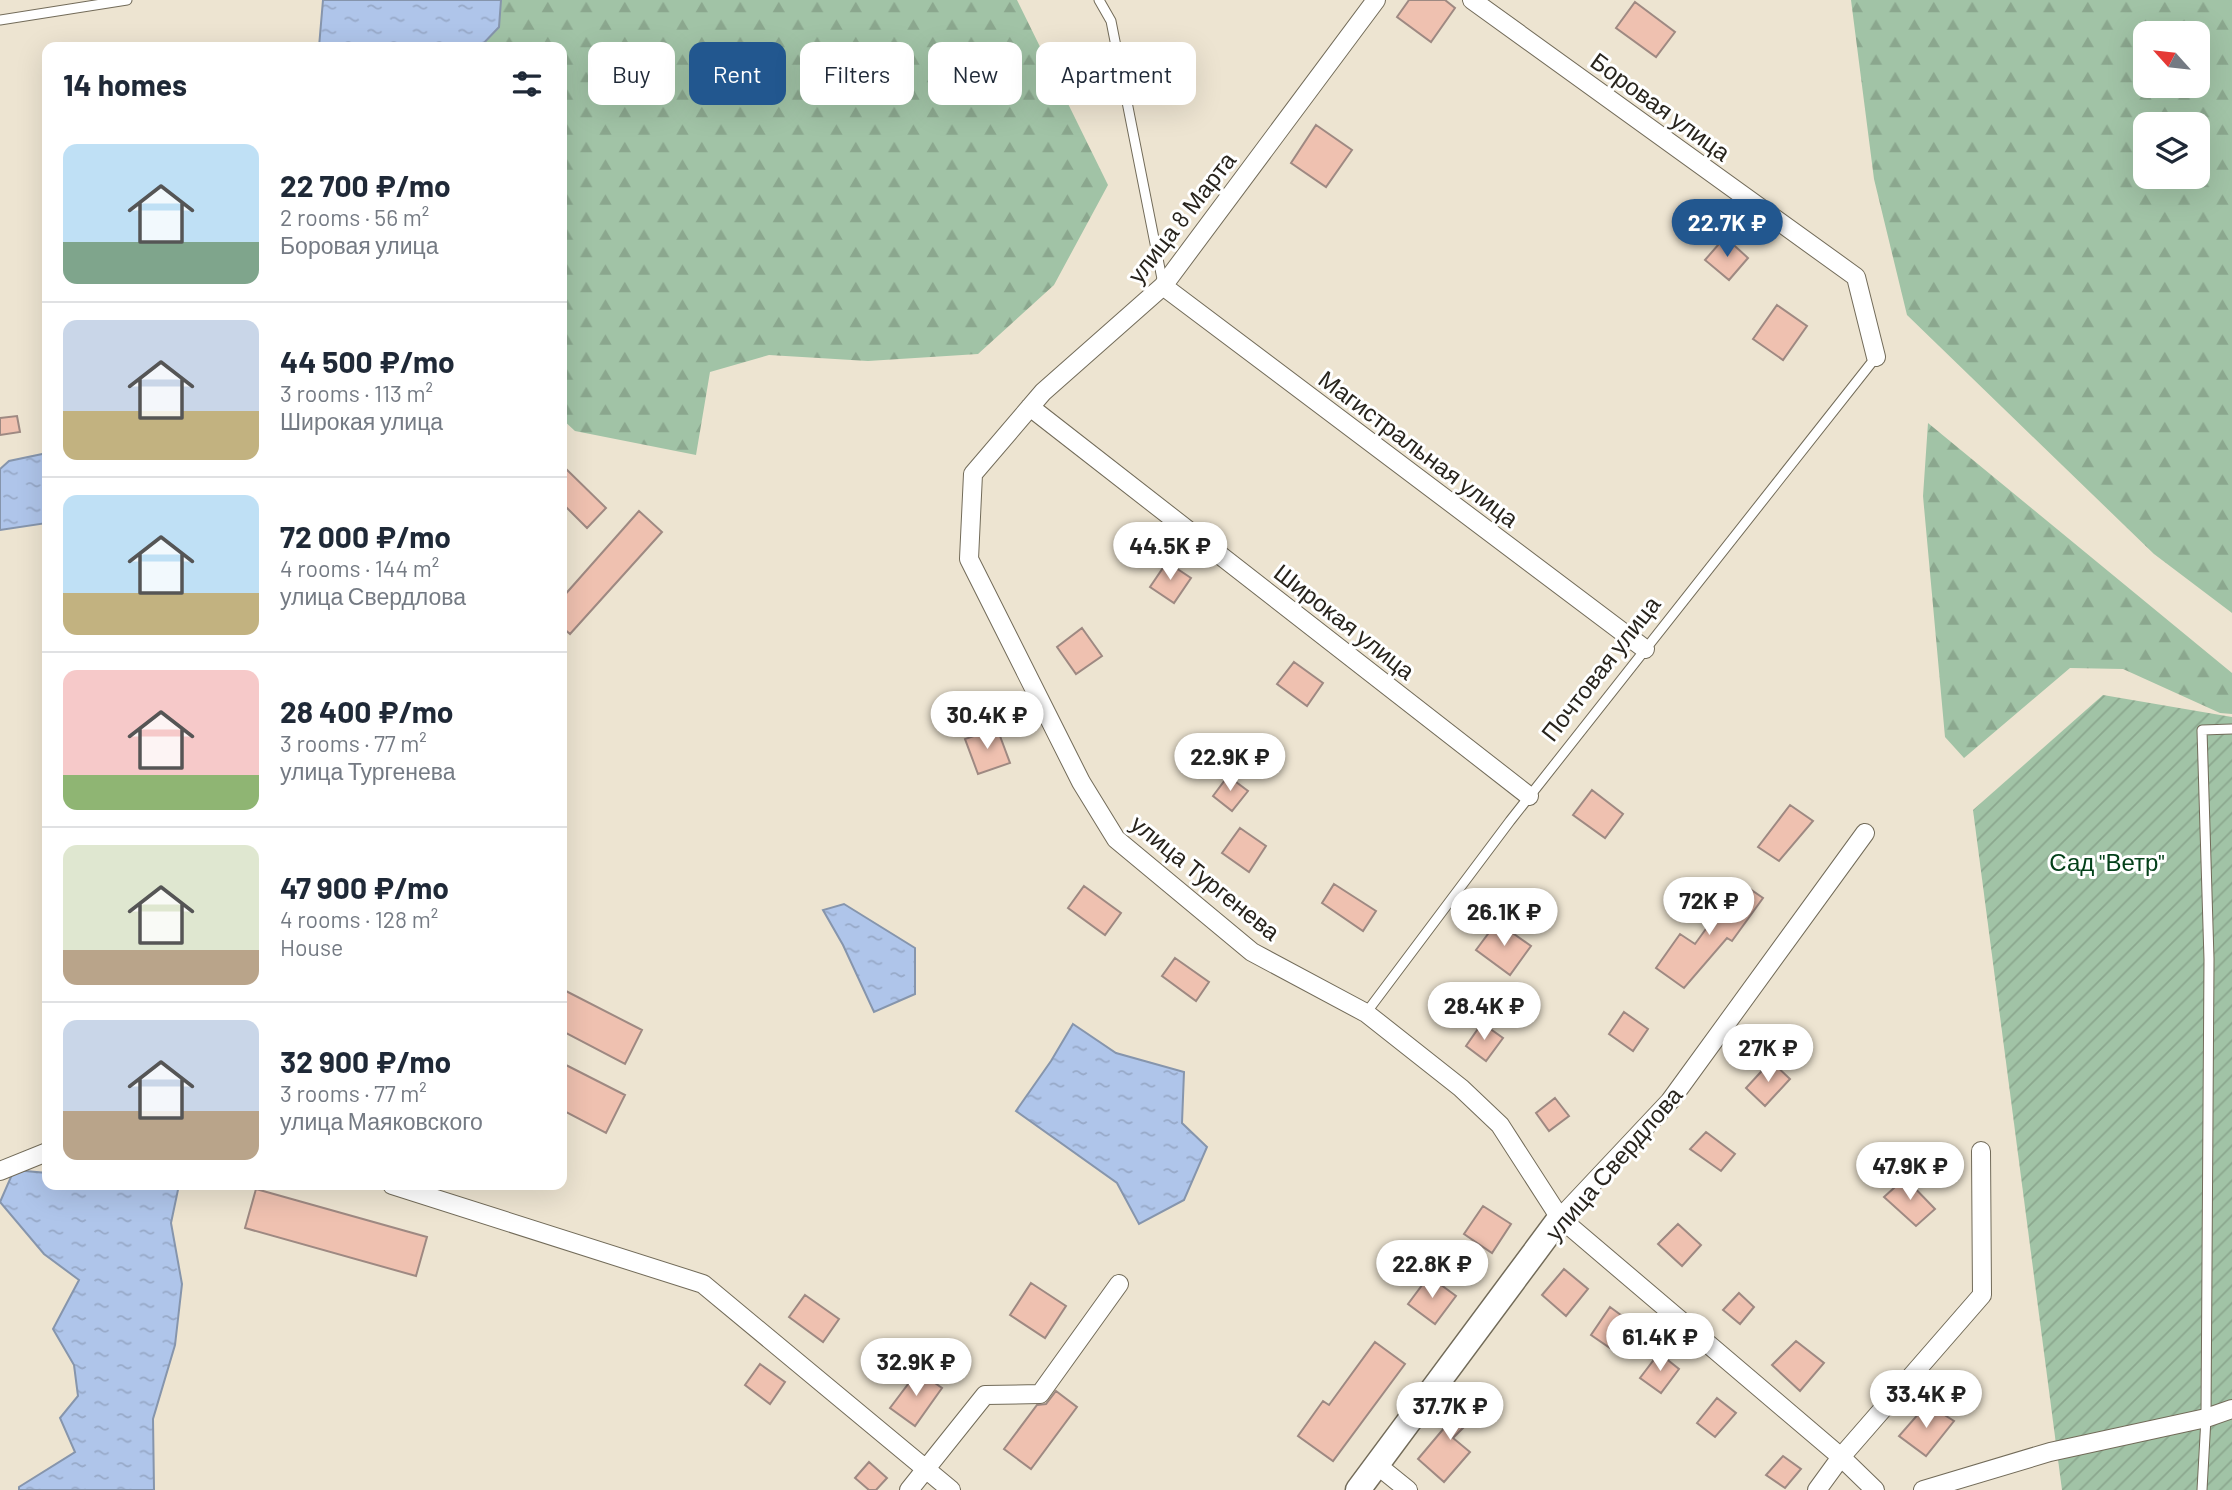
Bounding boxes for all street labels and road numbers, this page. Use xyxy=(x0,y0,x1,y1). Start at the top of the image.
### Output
street label: Боровая улица xyxy=(1586,46,1737,167)
street label: улица 8 Марта xyxy=(1121,145,1242,288)
street label: Магистральная улица xyxy=(1314,363,1525,533)
street label: Широкая улица xyxy=(1269,557,1422,685)
street label: Почтовая улица xyxy=(1534,589,1666,746)
street label: улица Тургенева xyxy=(1126,808,1287,946)
street label: улица Свердлова xyxy=(1538,1080,1688,1246)

